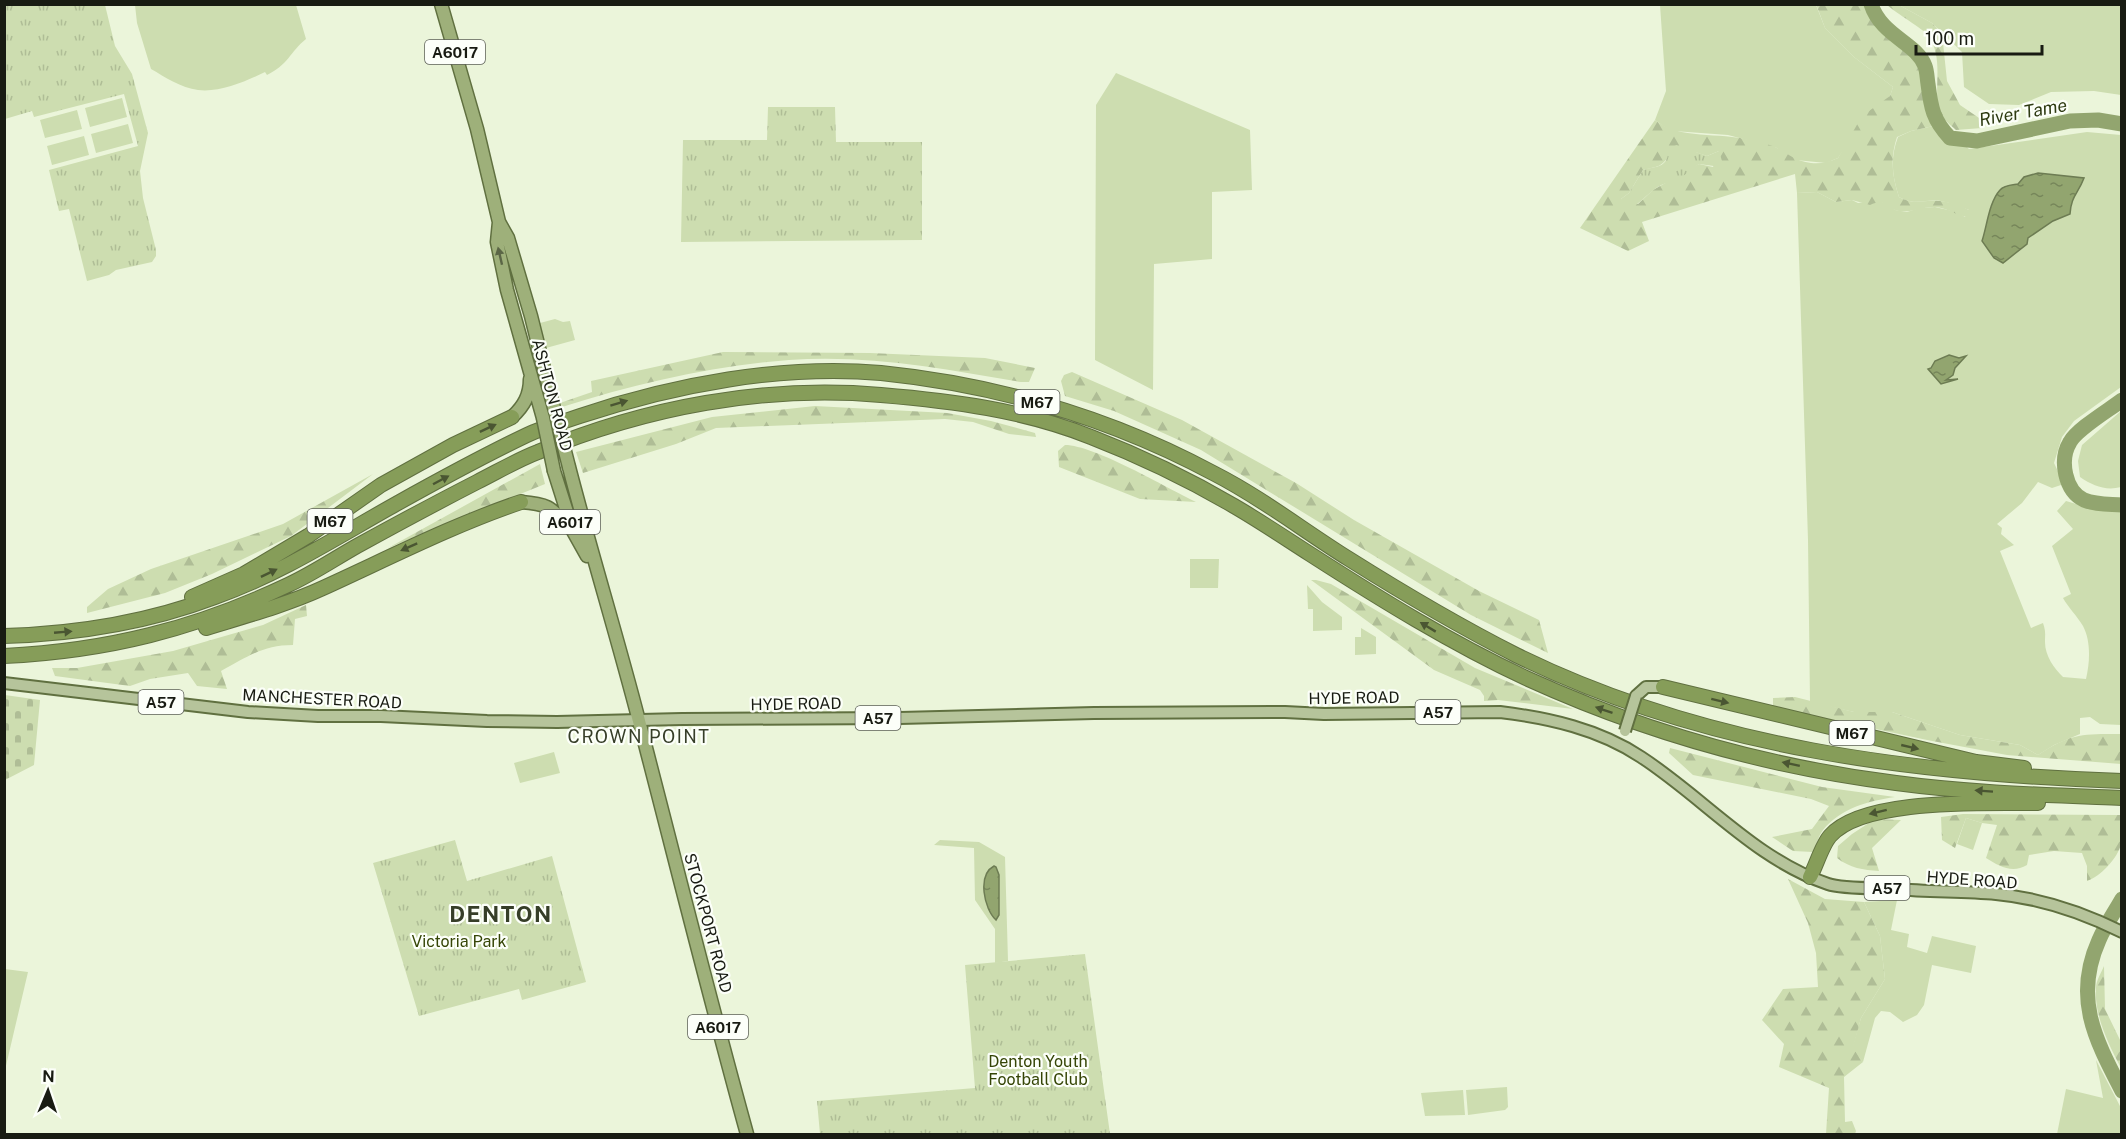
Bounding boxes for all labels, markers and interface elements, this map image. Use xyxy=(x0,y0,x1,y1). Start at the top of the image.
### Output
scale bar xyxy=(1916,18,2042,56)
text: 100 m xyxy=(1925,28,1974,49)
road number: A6017 xyxy=(425,40,485,64)
water label: River Tame xyxy=(1977,94,2069,130)
one-way arrow xyxy=(495,247,505,265)
street label: ASHTON ROAD xyxy=(528,337,576,453)
road number: M67 xyxy=(1014,390,1060,414)
one-way arrow xyxy=(610,398,628,407)
one-way arrow xyxy=(479,423,497,433)
one-way arrow xyxy=(432,475,449,485)
road number: M67 xyxy=(308,509,352,533)
road number: A6017 xyxy=(540,510,600,534)
one-way arrow xyxy=(399,542,417,552)
one-way arrow xyxy=(261,569,278,578)
one-way arrow xyxy=(1420,621,1436,632)
one-way arrow xyxy=(53,627,72,637)
street label: MANCHESTER ROAD xyxy=(242,685,402,713)
street label: HYDE ROAD xyxy=(1308,688,1400,708)
road number: A57 xyxy=(138,690,184,714)
street label: HYDE ROAD xyxy=(750,694,842,714)
one-way arrow xyxy=(1711,696,1729,706)
road number: A57 xyxy=(1416,700,1460,724)
one-way arrow xyxy=(1595,705,1613,714)
road number: A57 xyxy=(856,706,900,730)
road number: M67 xyxy=(1830,721,1874,745)
district label: CROWN POINT xyxy=(567,726,711,747)
one-way arrow xyxy=(1901,742,1919,752)
one-way arrow xyxy=(1781,759,1800,769)
one-way arrow xyxy=(1974,787,1993,796)
one-way arrow xyxy=(1869,808,1887,818)
street label: STOCKPORT ROAD xyxy=(680,851,736,995)
street label: HYDE ROAD xyxy=(1926,867,2018,893)
road number: A57 xyxy=(1864,876,1910,900)
district label: DENTON xyxy=(449,901,553,927)
park label: Victoria Park xyxy=(411,932,507,951)
road number: A6017 xyxy=(688,1015,748,1039)
park label: Denton Youth Football Club xyxy=(988,1052,1088,1089)
north arrow xyxy=(18,1061,78,1121)
text: N xyxy=(42,1067,55,1086)

